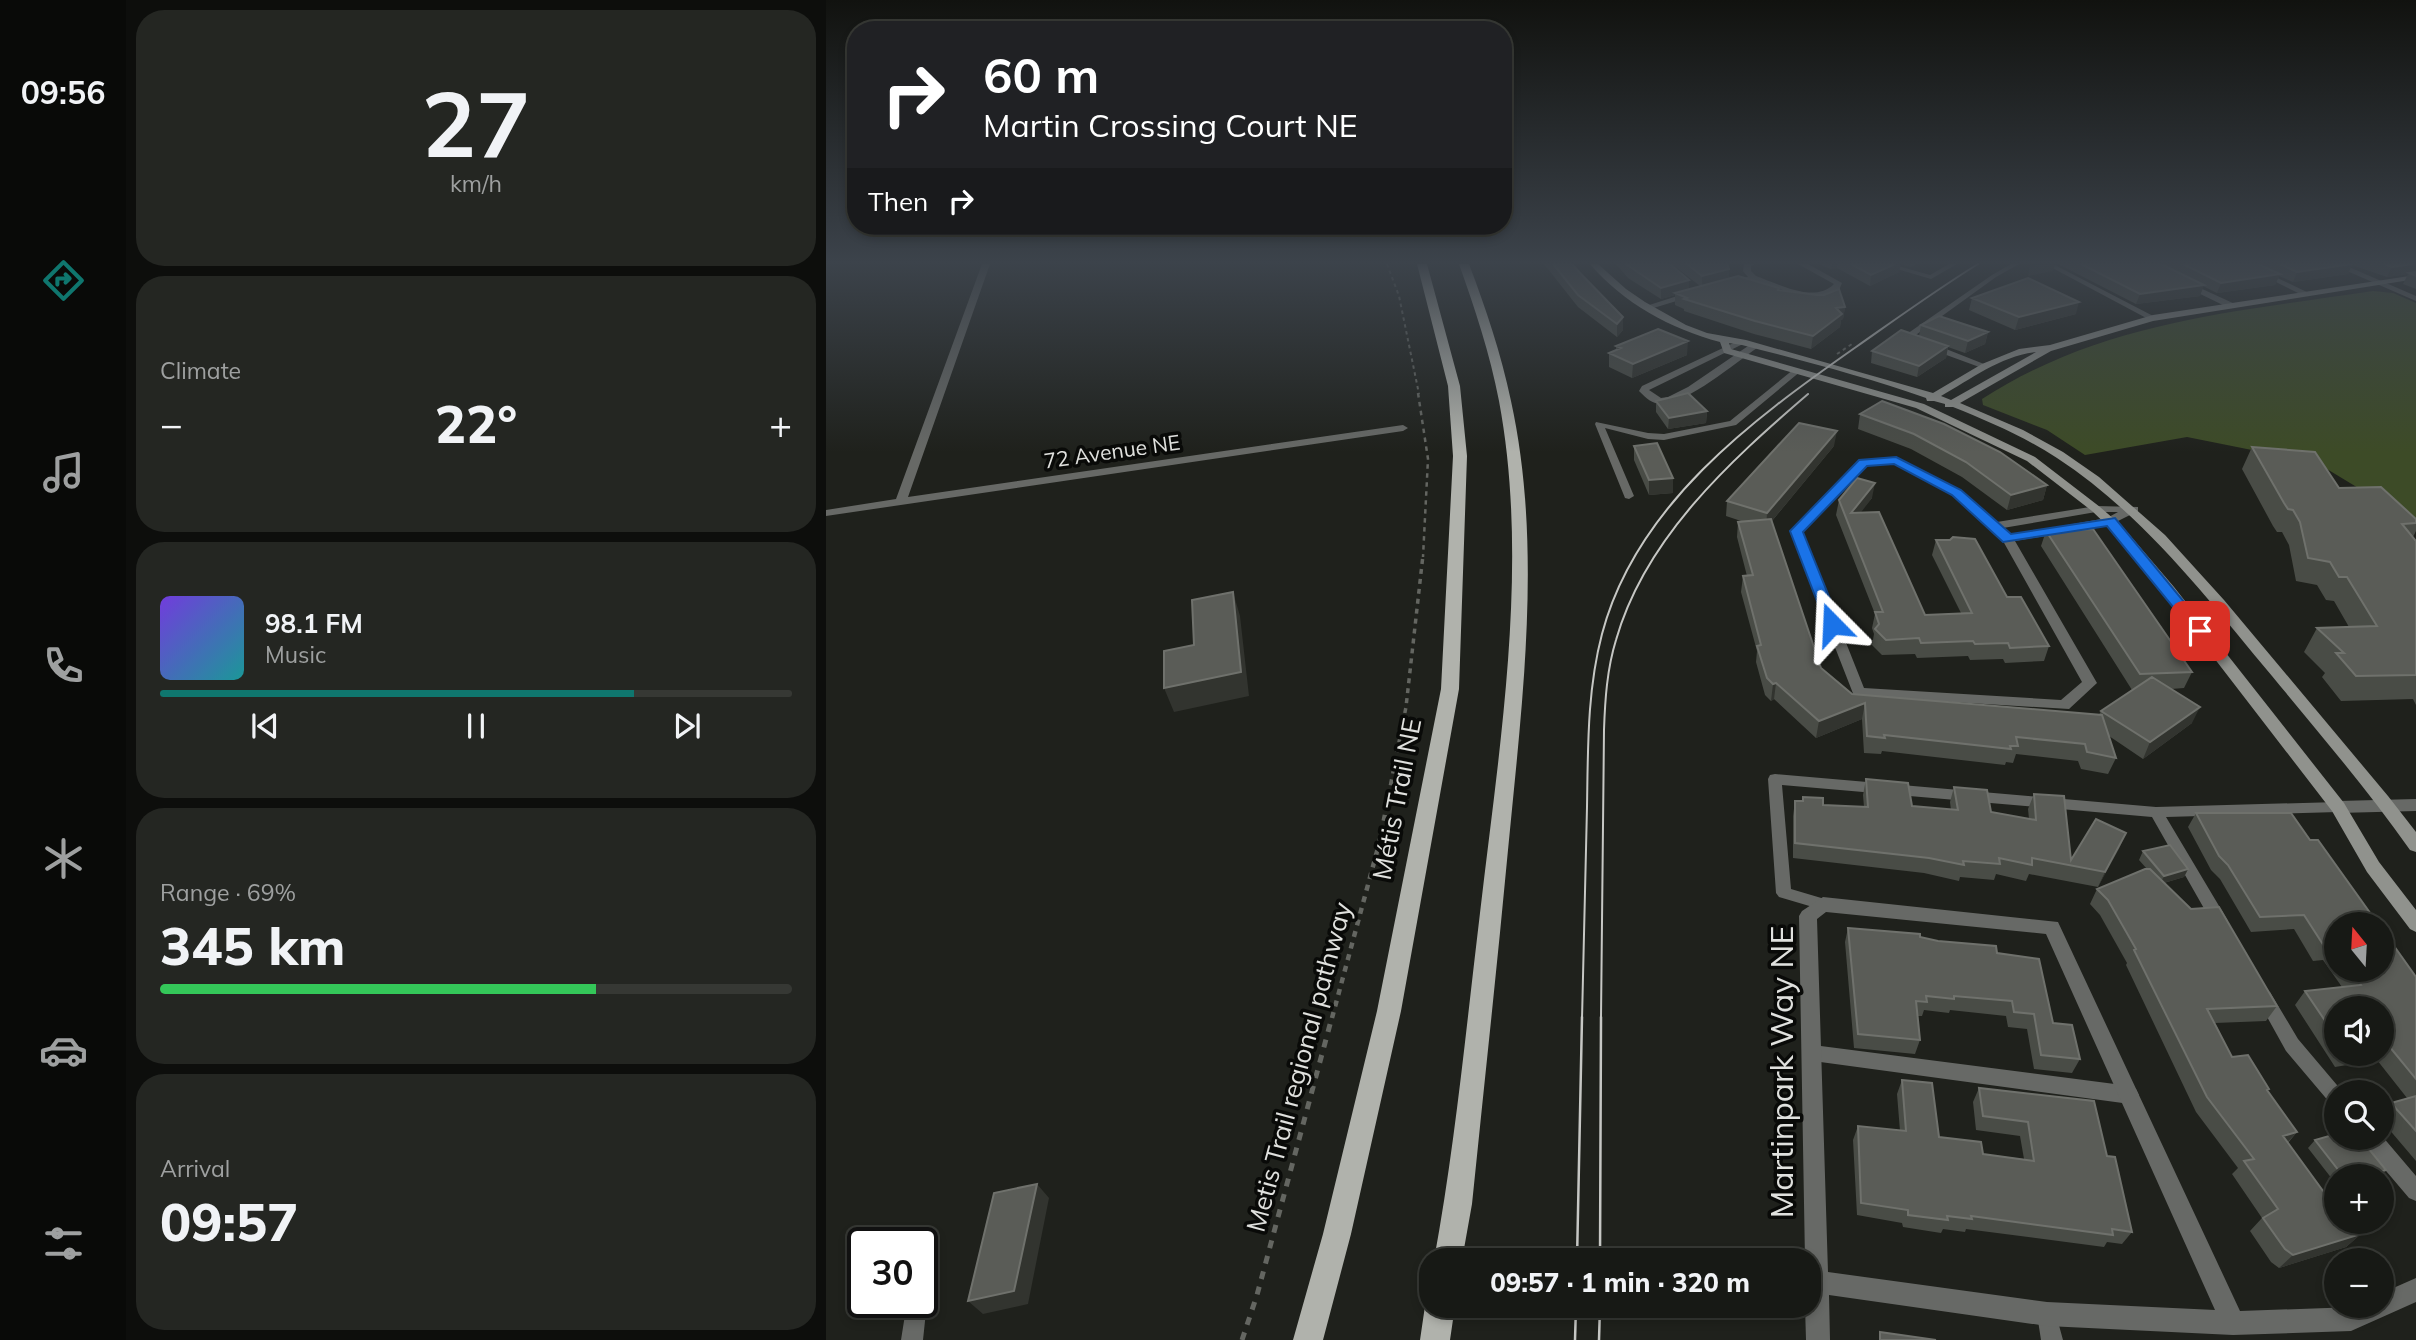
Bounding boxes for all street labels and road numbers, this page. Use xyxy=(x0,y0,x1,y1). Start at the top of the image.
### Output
street label: 72 Avenue NE xyxy=(1042,429,1182,473)
street label: Métis Trail NE xyxy=(1365,715,1428,883)
street label: Metis Trail regional pathway xyxy=(1239,898,1359,1235)
street label: Martinpark Way NE xyxy=(1761,926,1801,1218)

